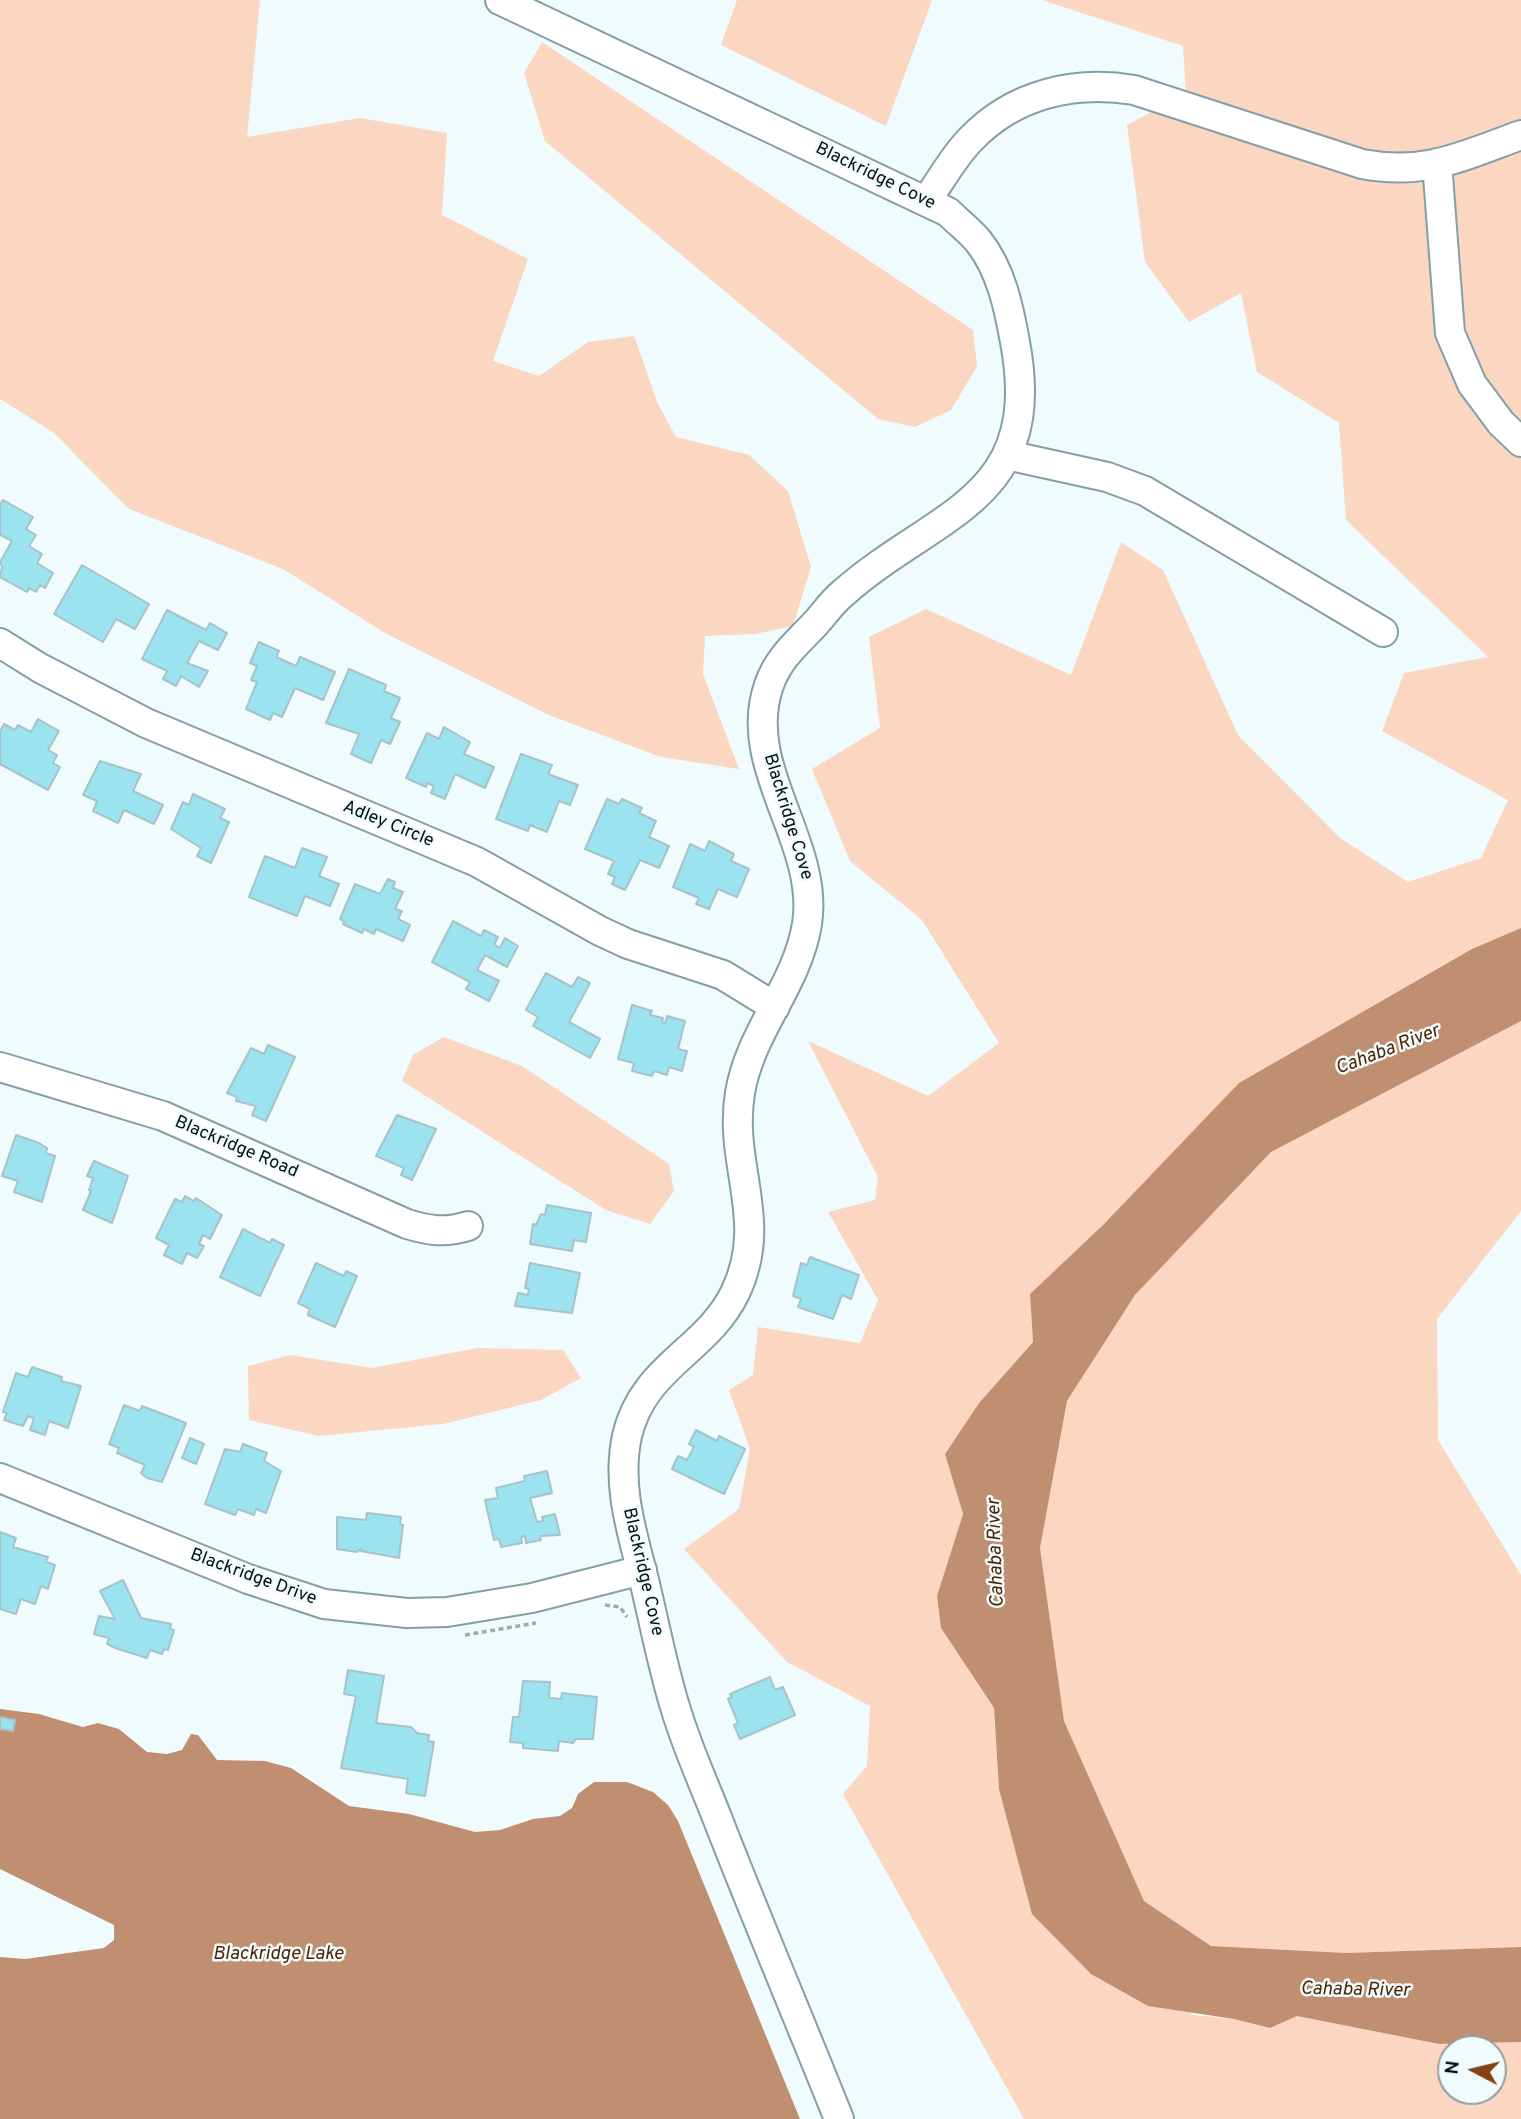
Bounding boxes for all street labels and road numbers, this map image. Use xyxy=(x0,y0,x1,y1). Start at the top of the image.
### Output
street label: Blackridge Cove xyxy=(811,139,939,215)
street label: Blackridge Cove xyxy=(758,751,816,883)
street label: Adley Circle xyxy=(339,797,437,853)
street label: Blackridge Road xyxy=(171,1112,301,1184)
street label: Blackridge Cove xyxy=(617,1506,667,1638)
street label: Blackridge Drive xyxy=(187,1545,319,1611)

